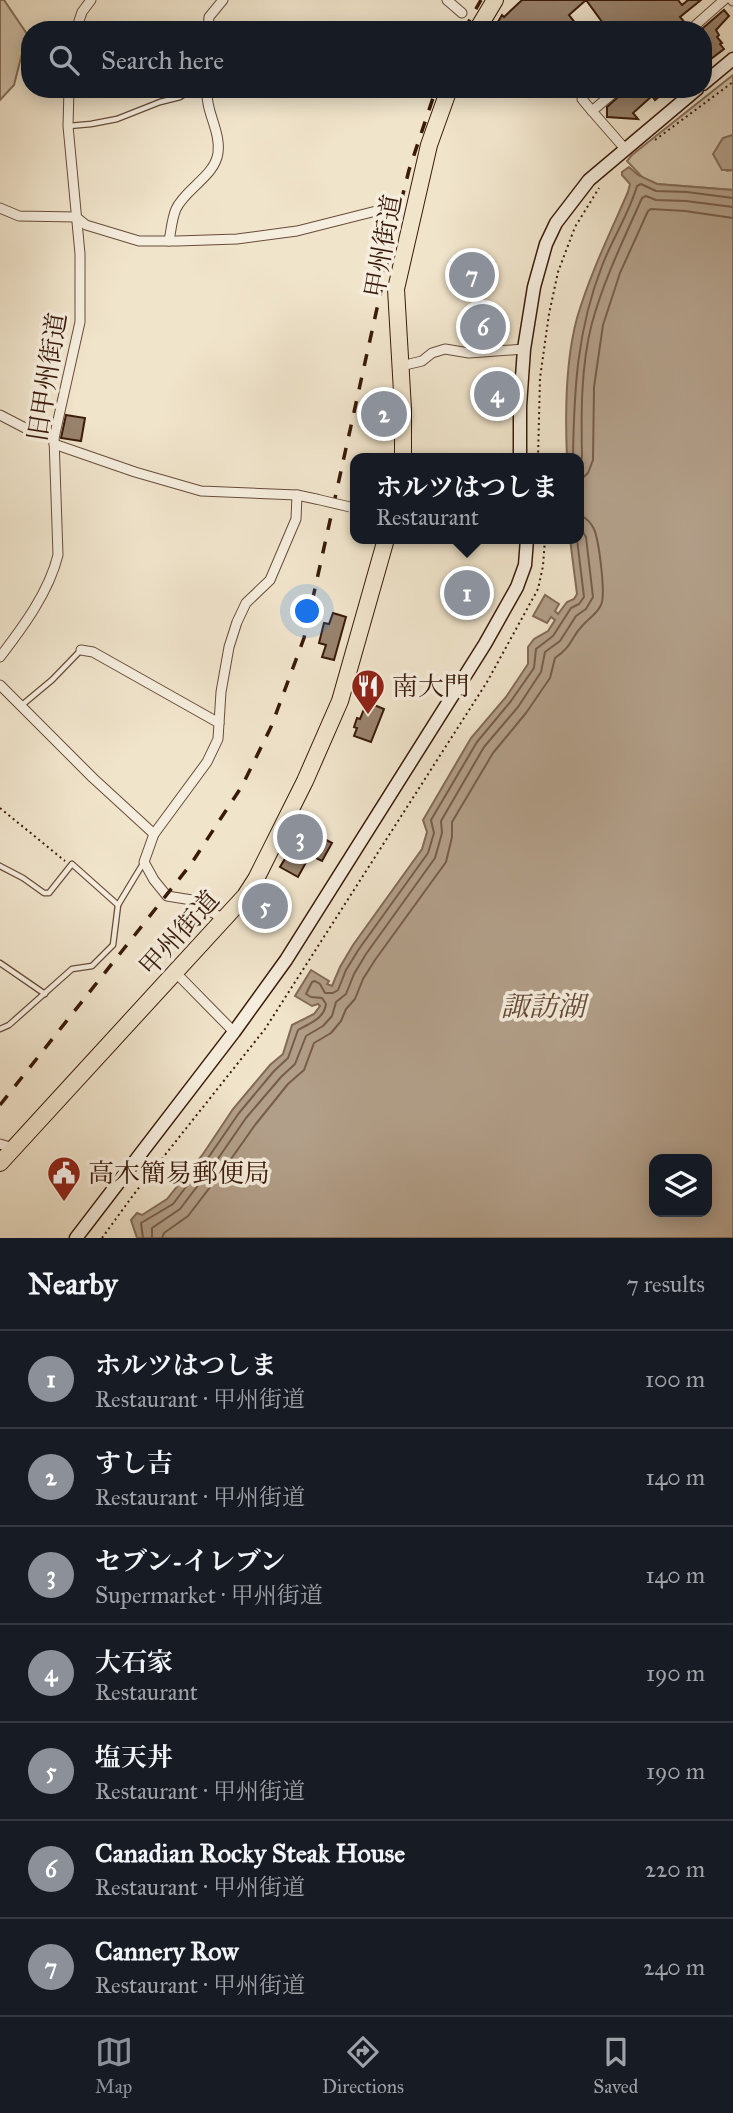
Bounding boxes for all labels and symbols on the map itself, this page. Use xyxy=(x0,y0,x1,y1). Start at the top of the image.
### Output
street label: 甲州街道 xyxy=(358,192,408,300)
pin: 7 xyxy=(449,249,495,301)
pin: 6 xyxy=(460,301,506,353)
street label: 旧甲州街道 xyxy=(21,310,73,444)
pin: 4 xyxy=(474,368,520,420)
pin: 2 xyxy=(361,388,407,440)
pin: 1 xyxy=(444,567,490,619)
your location xyxy=(290,594,324,628)
restaurant icon: 南大門 xyxy=(349,667,387,716)
place label: 南大門 xyxy=(392,670,470,702)
pin: 3 xyxy=(277,811,323,863)
pin: 5 xyxy=(242,880,288,932)
street label: 甲州街道 xyxy=(132,884,226,982)
water label: 諏訪湖 xyxy=(501,989,590,1024)
public building icon: 高木簡易郵便局 xyxy=(45,1154,83,1203)
place label: 高木簡易郵便局 xyxy=(88,1157,270,1189)

